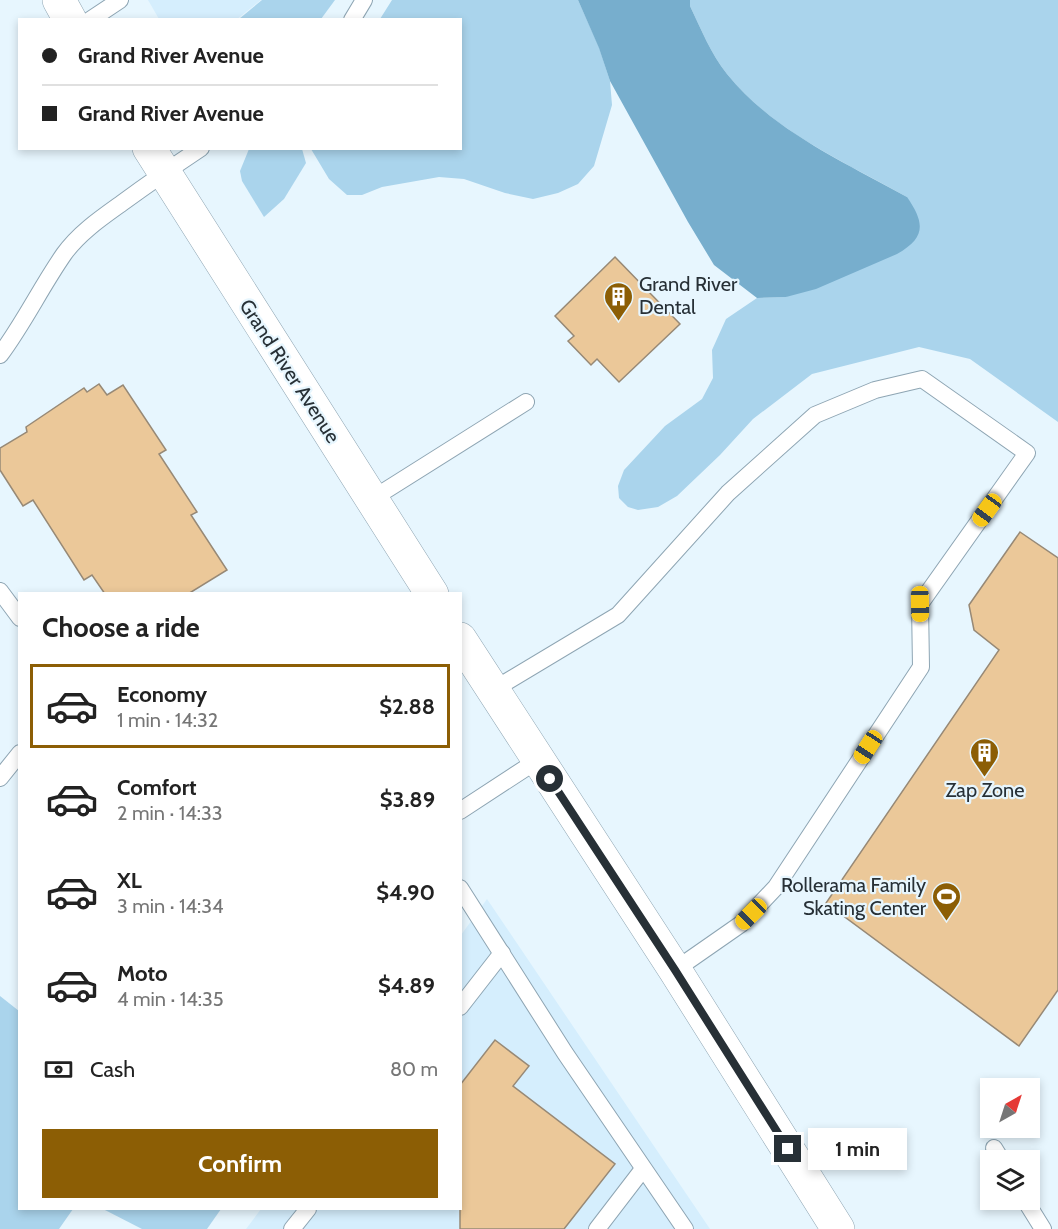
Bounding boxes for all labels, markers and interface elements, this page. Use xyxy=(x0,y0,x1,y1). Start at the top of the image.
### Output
text: Grand River Avenue xyxy=(78,42,264,69)
text: Grand River Avenue xyxy=(78,100,264,127)
place label: Grand River Dental xyxy=(639,272,738,319)
building icon: Grand River Dental xyxy=(602,280,634,322)
street label: Grand River Avenue xyxy=(235,295,345,447)
car xyxy=(969,490,1005,530)
car xyxy=(911,586,929,622)
text: Choose a ride xyxy=(42,611,200,644)
icon: car xyxy=(45,679,99,733)
text: Economy xyxy=(117,681,207,708)
text: $2.88 xyxy=(379,693,435,720)
text: 1 min · 14:32 xyxy=(117,708,218,732)
car xyxy=(851,727,885,767)
building icon: Zap Zone xyxy=(969,736,1001,778)
route start xyxy=(536,765,563,792)
icon: car xyxy=(45,772,99,826)
text: Comfort xyxy=(117,774,196,801)
place label: Zap Zone xyxy=(946,778,1024,802)
text: $3.89 xyxy=(380,786,435,813)
text: 2 min · 14:33 xyxy=(117,801,223,825)
icon: car xyxy=(45,865,99,919)
text: XL xyxy=(117,867,142,894)
place label: Rollerama Family Skating Center xyxy=(781,873,927,920)
text: $4.90 xyxy=(376,879,435,906)
sports icon: Rollerama Family Skating Center xyxy=(931,880,963,922)
text: 3 min · 14:34 xyxy=(117,894,224,918)
car xyxy=(732,895,770,933)
icon: car xyxy=(45,958,99,1012)
text: Moto xyxy=(117,960,168,987)
text: $4.89 xyxy=(378,972,435,999)
text: 4 min · 14:35 xyxy=(117,987,224,1011)
icon: cash xyxy=(42,1053,75,1086)
text: Cash xyxy=(90,1056,135,1083)
text: 80 m xyxy=(390,1057,438,1081)
north arrow xyxy=(980,1078,1040,1138)
map controls xyxy=(980,1078,1040,1210)
callout: 1 min xyxy=(809,1128,908,1170)
button: Confirm xyxy=(42,1129,438,1198)
route end xyxy=(774,1135,801,1162)
text: 1 min xyxy=(835,1137,880,1161)
button: layers xyxy=(980,1150,1040,1210)

